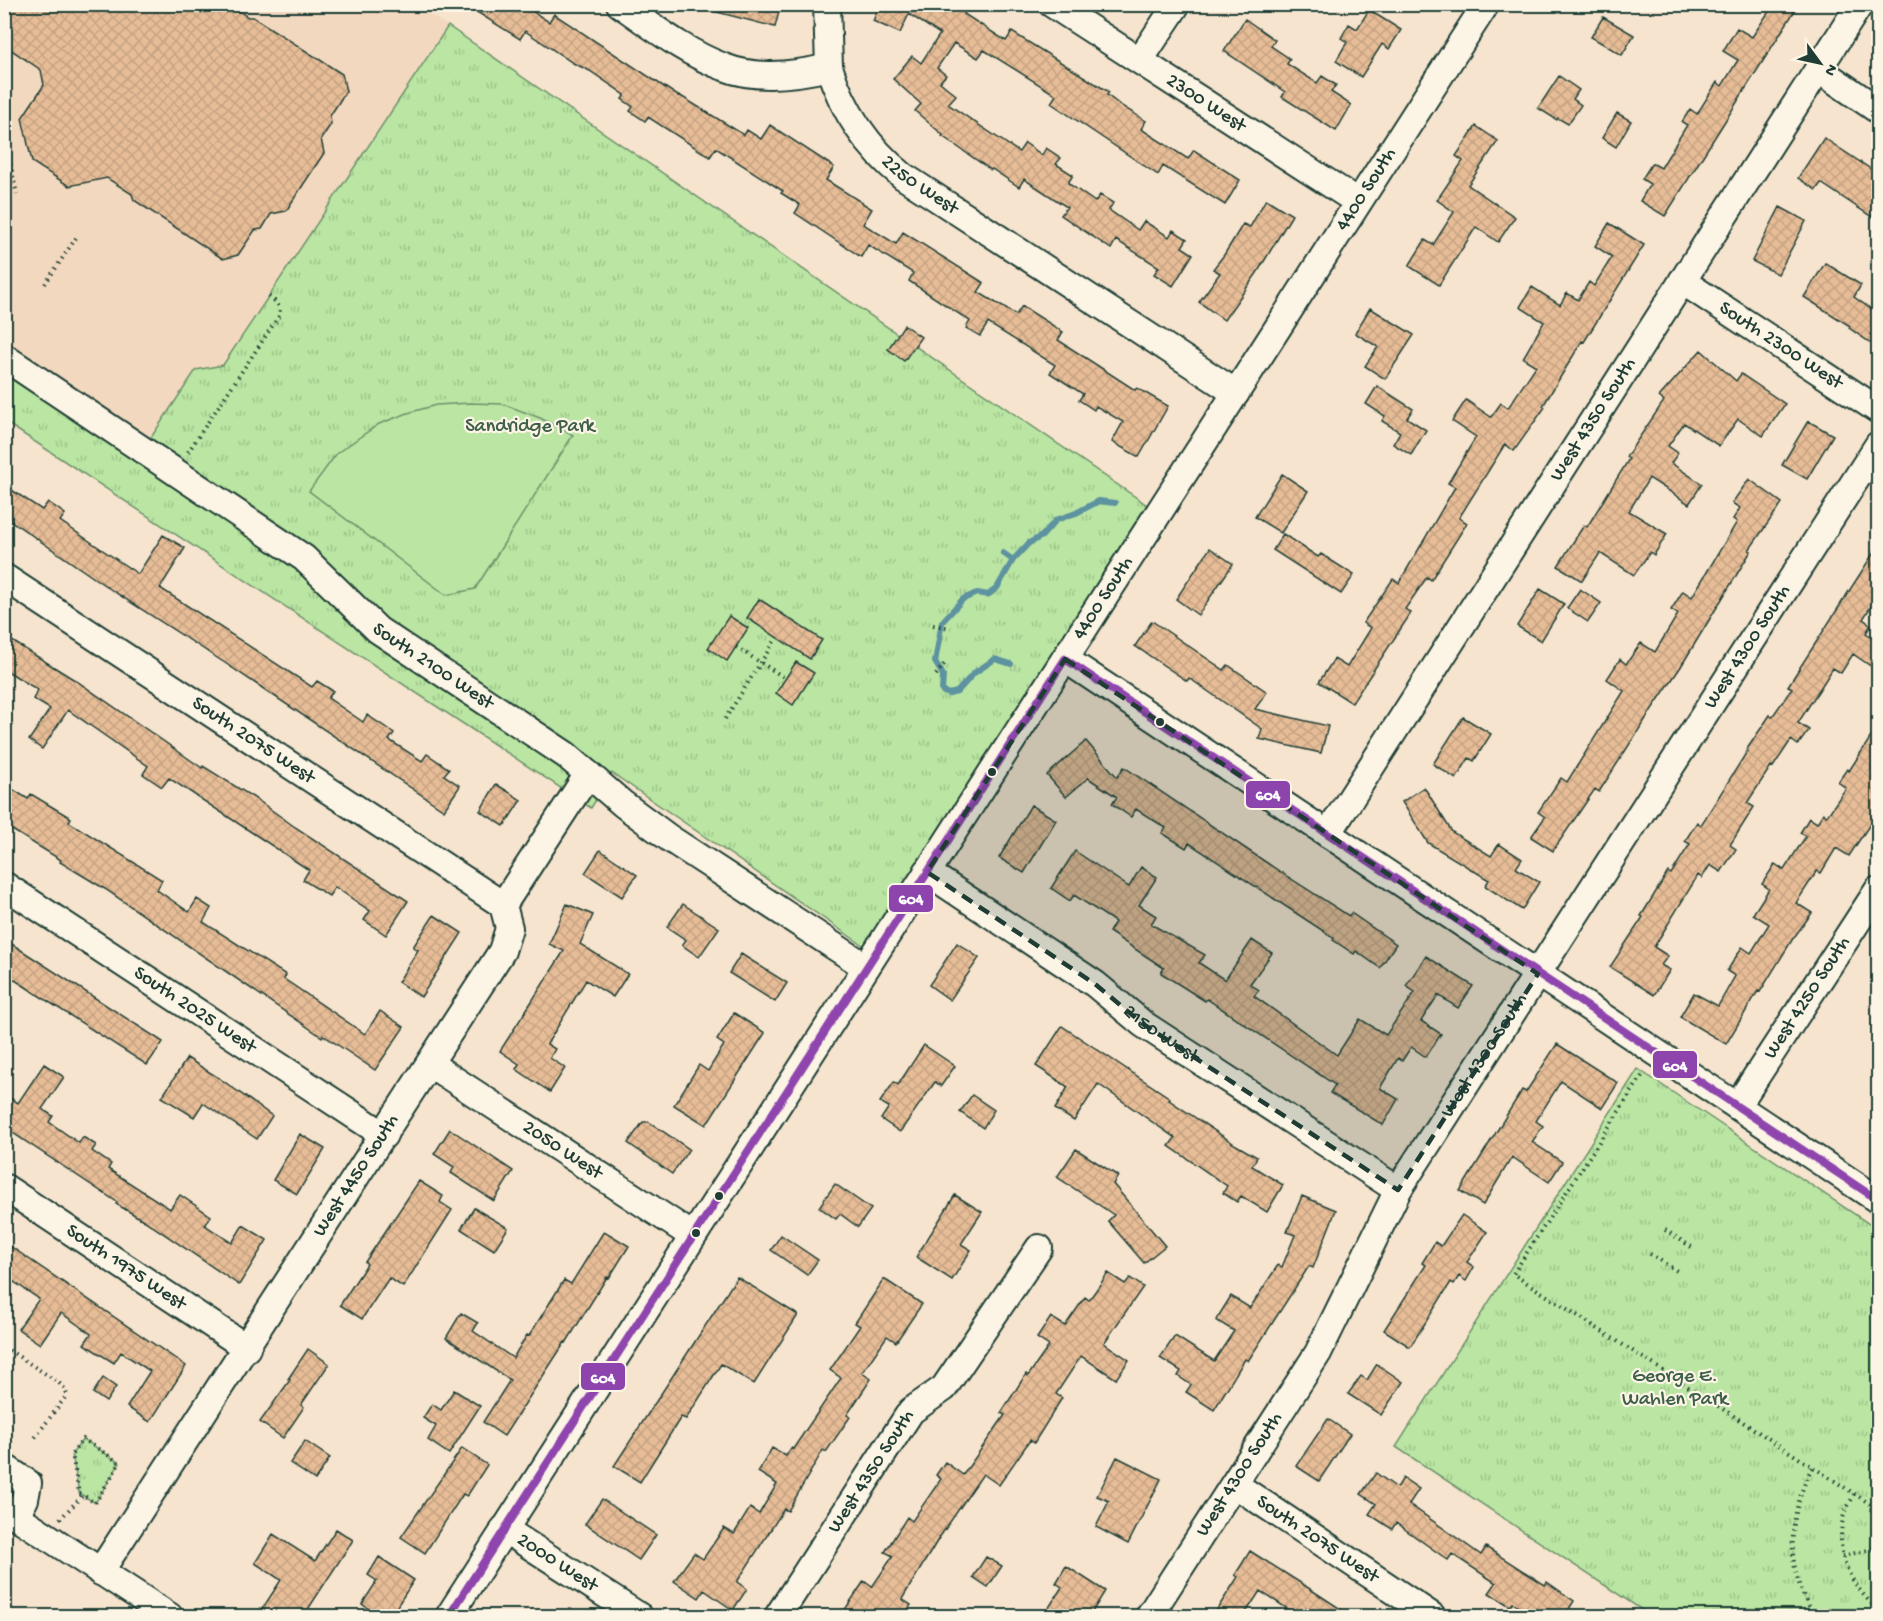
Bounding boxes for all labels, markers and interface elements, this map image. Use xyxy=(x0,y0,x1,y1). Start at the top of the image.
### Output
north arrow xyxy=(1790,33,1850,93)
text: N xyxy=(1819,60,1840,79)
street label: 2300 West xyxy=(1161,69,1251,139)
street label: 4400 South xyxy=(1331,144,1402,236)
street label: 2250 West xyxy=(876,151,964,221)
street label: South 2300 West xyxy=(1714,297,1848,396)
street label: West 4350 South xyxy=(1545,354,1642,486)
park label: Sandridge Park xyxy=(465,416,597,439)
street label: 4400 South xyxy=(1068,552,1139,644)
street label: West 4300 South xyxy=(1699,581,1796,713)
street label: South 2100 West xyxy=(367,618,499,716)
street label: South 2075 West xyxy=(187,692,320,790)
unlabelled marker xyxy=(1154,716,1166,728)
unlabelled marker xyxy=(986,766,998,778)
line badge: 604 xyxy=(1245,780,1291,809)
text: 604 xyxy=(1256,788,1281,807)
line badge: 604 xyxy=(888,884,934,913)
text: 604 xyxy=(899,892,924,911)
street label: West 4250 South xyxy=(1759,932,1856,1064)
street label: South 2025 West xyxy=(129,962,262,1060)
street label: West 4300 South xyxy=(1436,989,1533,1122)
street label: 2150 West xyxy=(1118,1000,1205,1070)
line badge: 604 xyxy=(1652,1050,1698,1079)
text: 604 xyxy=(1663,1059,1688,1078)
street label: West 4450 South xyxy=(308,1110,405,1241)
street label: 2050 West xyxy=(518,1116,608,1186)
unlabelled marker xyxy=(713,1190,725,1202)
street label: South 1975 West xyxy=(61,1220,192,1317)
unlabelled marker xyxy=(690,1227,702,1239)
line badge: 604 xyxy=(580,1362,626,1391)
park label: George E. Wahlen Park xyxy=(1622,1366,1730,1412)
text: 604 xyxy=(591,1371,616,1390)
street label: West 4350 South xyxy=(823,1406,920,1538)
street label: West 4300 South xyxy=(1192,1408,1288,1541)
street label: South 2075 West xyxy=(1252,1490,1384,1590)
street label: 2000 West xyxy=(512,1529,603,1599)

